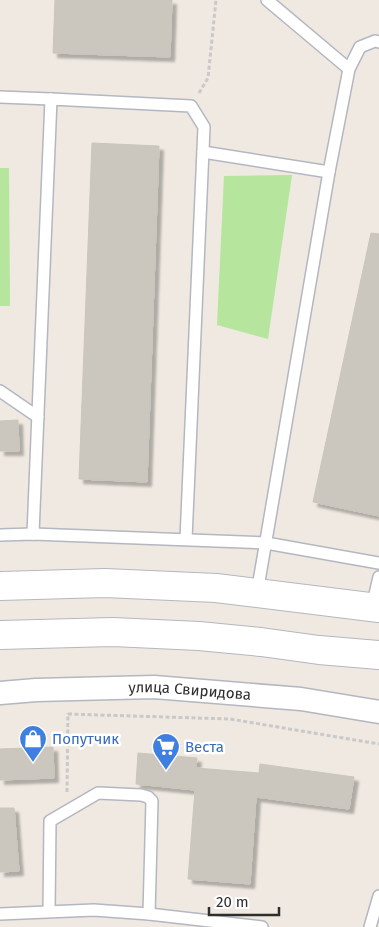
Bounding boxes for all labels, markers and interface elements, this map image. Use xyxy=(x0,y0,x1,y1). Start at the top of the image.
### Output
street label: улица Свиридова xyxy=(128,678,252,704)
shop icon: Попутчик xyxy=(18,724,48,763)
place label: Попутчик xyxy=(52,730,119,748)
supermarket icon: Веста xyxy=(151,732,181,771)
place label: Веста xyxy=(185,738,224,756)
scale bar xyxy=(209,884,279,916)
text: 20 m xyxy=(216,893,249,911)

